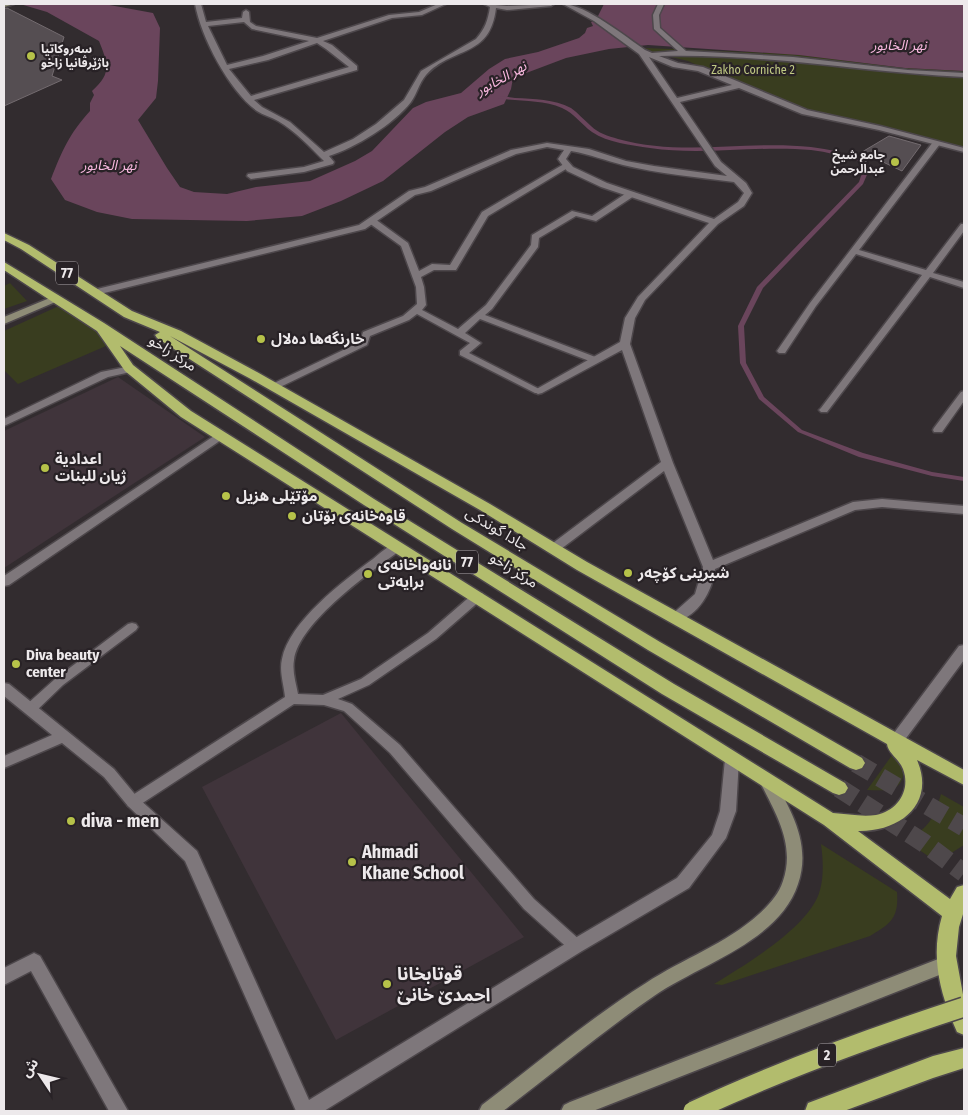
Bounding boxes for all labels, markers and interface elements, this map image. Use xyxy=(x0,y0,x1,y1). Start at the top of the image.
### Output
water label: نهر الخابور xyxy=(870,37,928,54)
place label: سه‌روكاتيا باژێرڤانيا زاخو xyxy=(41,42,109,70)
marker: سه‌روكاتيا باژێرڤانيا زاخو xyxy=(25,50,37,62)
water label: نهر الخابور xyxy=(472,57,530,100)
park label: Zakho Corniche 2 xyxy=(711,63,795,77)
place label: جامع شيخ عبدالرحمن xyxy=(830,148,885,176)
marker: جامع شيخ عبدالرحمن xyxy=(889,156,901,168)
water label: نهر الخابور xyxy=(80,157,138,174)
road number: 77 xyxy=(56,262,78,284)
place label: خارنگەها دەلال xyxy=(271,330,365,348)
street label: مركز زاخو xyxy=(146,331,200,375)
marker: خارنگەها دەلال xyxy=(255,333,267,345)
place label: اعدادية ژیان للبنات xyxy=(55,450,127,485)
marker: اعدادية ژیان للبنات xyxy=(39,462,51,474)
place label: مۆتێلی هزیل xyxy=(236,487,318,505)
marker: مۆتێلی هزیل xyxy=(220,490,232,502)
street label: جادا گوندکی xyxy=(462,503,532,555)
place label: قاوەخانەی بۆتان xyxy=(302,507,406,525)
marker: قاوەخانەی بۆتان xyxy=(286,510,298,522)
street label: مركز زاخو xyxy=(487,548,541,592)
road number: 77 xyxy=(456,550,478,574)
place label: نانەواخانەی برایەتی xyxy=(378,556,452,591)
place label: شیرینی کۆچەر xyxy=(637,564,730,583)
marker: شیرینی کۆچەر xyxy=(622,567,634,579)
marker: نانەواخانەی برایەتی xyxy=(362,568,374,580)
place label: Diva beauty center xyxy=(26,646,100,681)
marker: Diva beauty center xyxy=(10,658,22,670)
place label: diva - men xyxy=(81,810,159,832)
marker: diva - men xyxy=(65,815,77,827)
place label: Ahmadi Khane School xyxy=(361,841,464,884)
marker: Ahmadi Khane School xyxy=(346,856,358,868)
place label: قوتابخانا احمدێ خانێ xyxy=(397,963,490,1006)
marker: قوتابخانا احمدێ خانێ xyxy=(381,978,393,990)
road number: 2 xyxy=(818,1044,836,1066)
north arrow xyxy=(15,1050,65,1100)
text: ش xyxy=(17,1055,42,1081)

